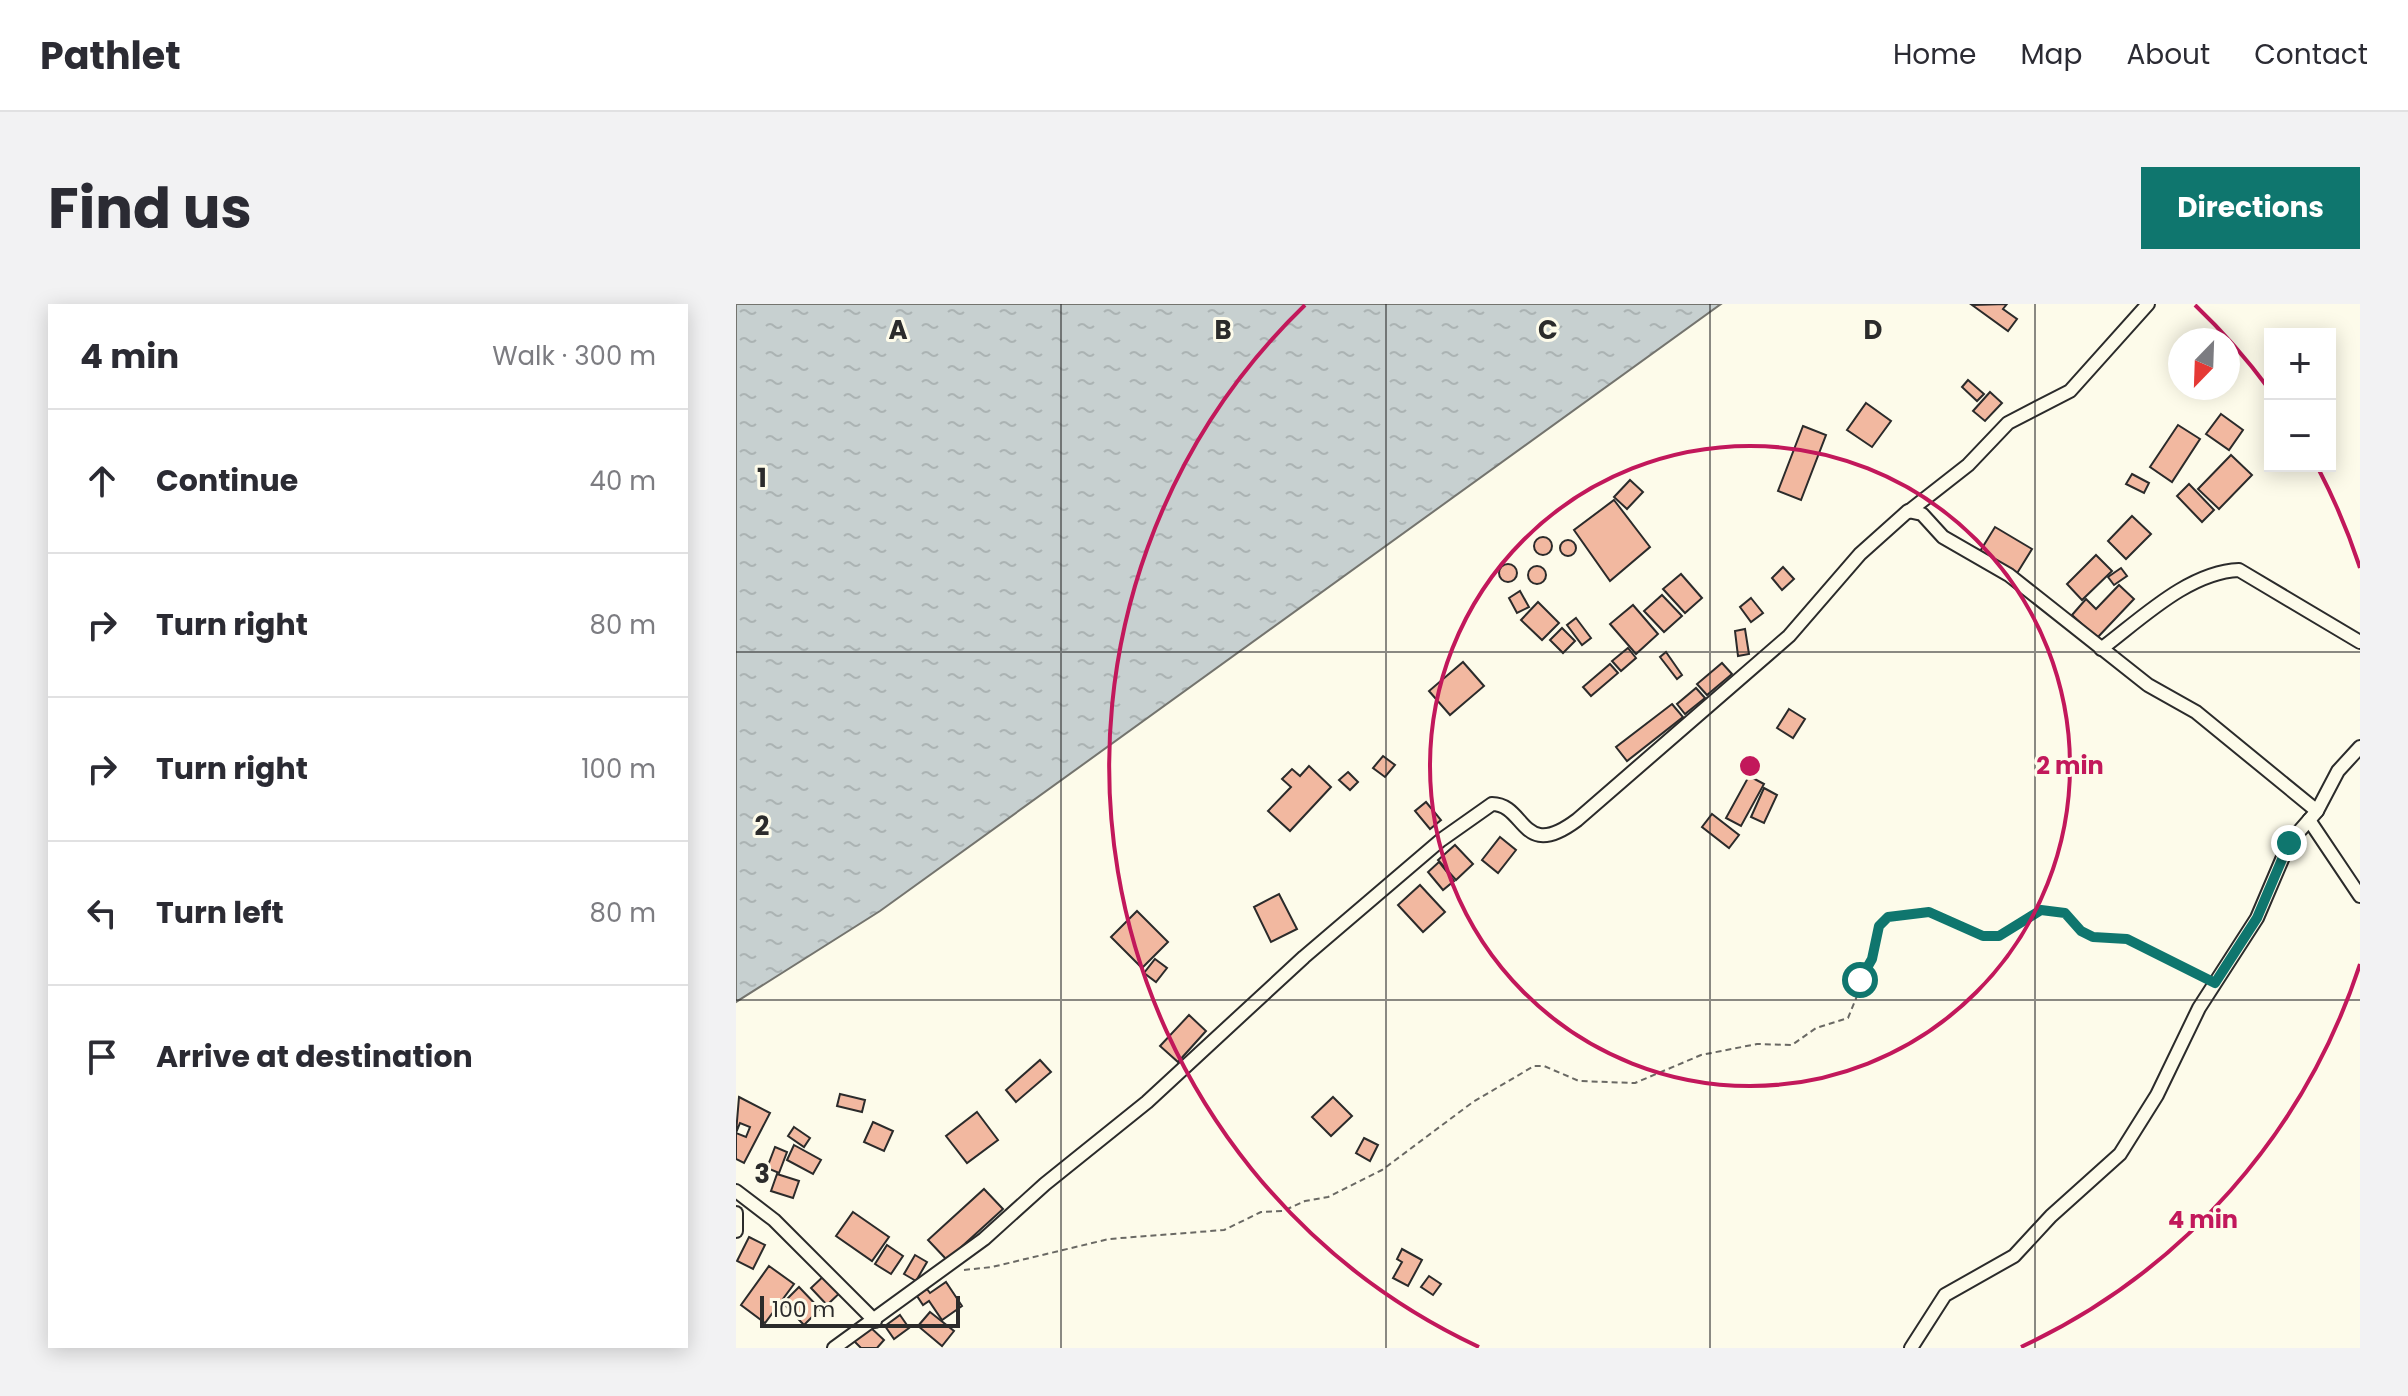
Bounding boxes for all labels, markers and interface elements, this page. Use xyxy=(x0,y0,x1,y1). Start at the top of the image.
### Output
text: Pathlet xyxy=(40,29,181,82)
text: Home xyxy=(1893,35,1976,74)
text: Map xyxy=(2020,35,2082,74)
text: About xyxy=(2126,35,2210,74)
text: Contact xyxy=(2254,35,2368,74)
button: Directions xyxy=(2141,167,2360,249)
text: Find us xyxy=(48,169,252,248)
text: A xyxy=(888,312,908,348)
text: B xyxy=(1214,312,1232,348)
text: C xyxy=(1538,312,1558,348)
text: D xyxy=(1864,312,1883,348)
north arrow xyxy=(2168,328,2240,400)
map controls xyxy=(2264,328,2336,472)
button: + xyxy=(2264,328,2336,400)
text: 4 min xyxy=(80,332,179,380)
text: Walk · 300 m xyxy=(492,338,656,374)
button: − xyxy=(2264,400,2336,472)
icon: ahead xyxy=(80,459,124,503)
text: Continue xyxy=(156,459,298,502)
text: 1 xyxy=(757,460,767,496)
text: 40 m xyxy=(590,463,656,499)
icon: right xyxy=(80,603,124,647)
text: Turn right xyxy=(156,603,308,646)
text: 80 m xyxy=(590,607,656,643)
icon: right xyxy=(80,747,124,791)
text: Turn right xyxy=(156,747,308,790)
text: 2 min xyxy=(2036,749,2104,782)
text: 100 m xyxy=(581,751,656,787)
centre of rings xyxy=(1736,752,1764,780)
text: 2 xyxy=(755,808,770,844)
route end xyxy=(2271,825,2307,861)
icon: left xyxy=(80,891,124,935)
text: Turn left xyxy=(156,891,284,934)
text: 80 m xyxy=(590,895,656,931)
route start xyxy=(1842,962,1878,998)
icon: arrive xyxy=(80,1035,124,1079)
text: Arrive at destination xyxy=(156,1035,473,1078)
text: 3 xyxy=(754,1156,770,1192)
text: 4 min xyxy=(2168,1203,2238,1236)
scale bar xyxy=(760,1292,960,1328)
text: 100 m xyxy=(772,1294,835,1325)

